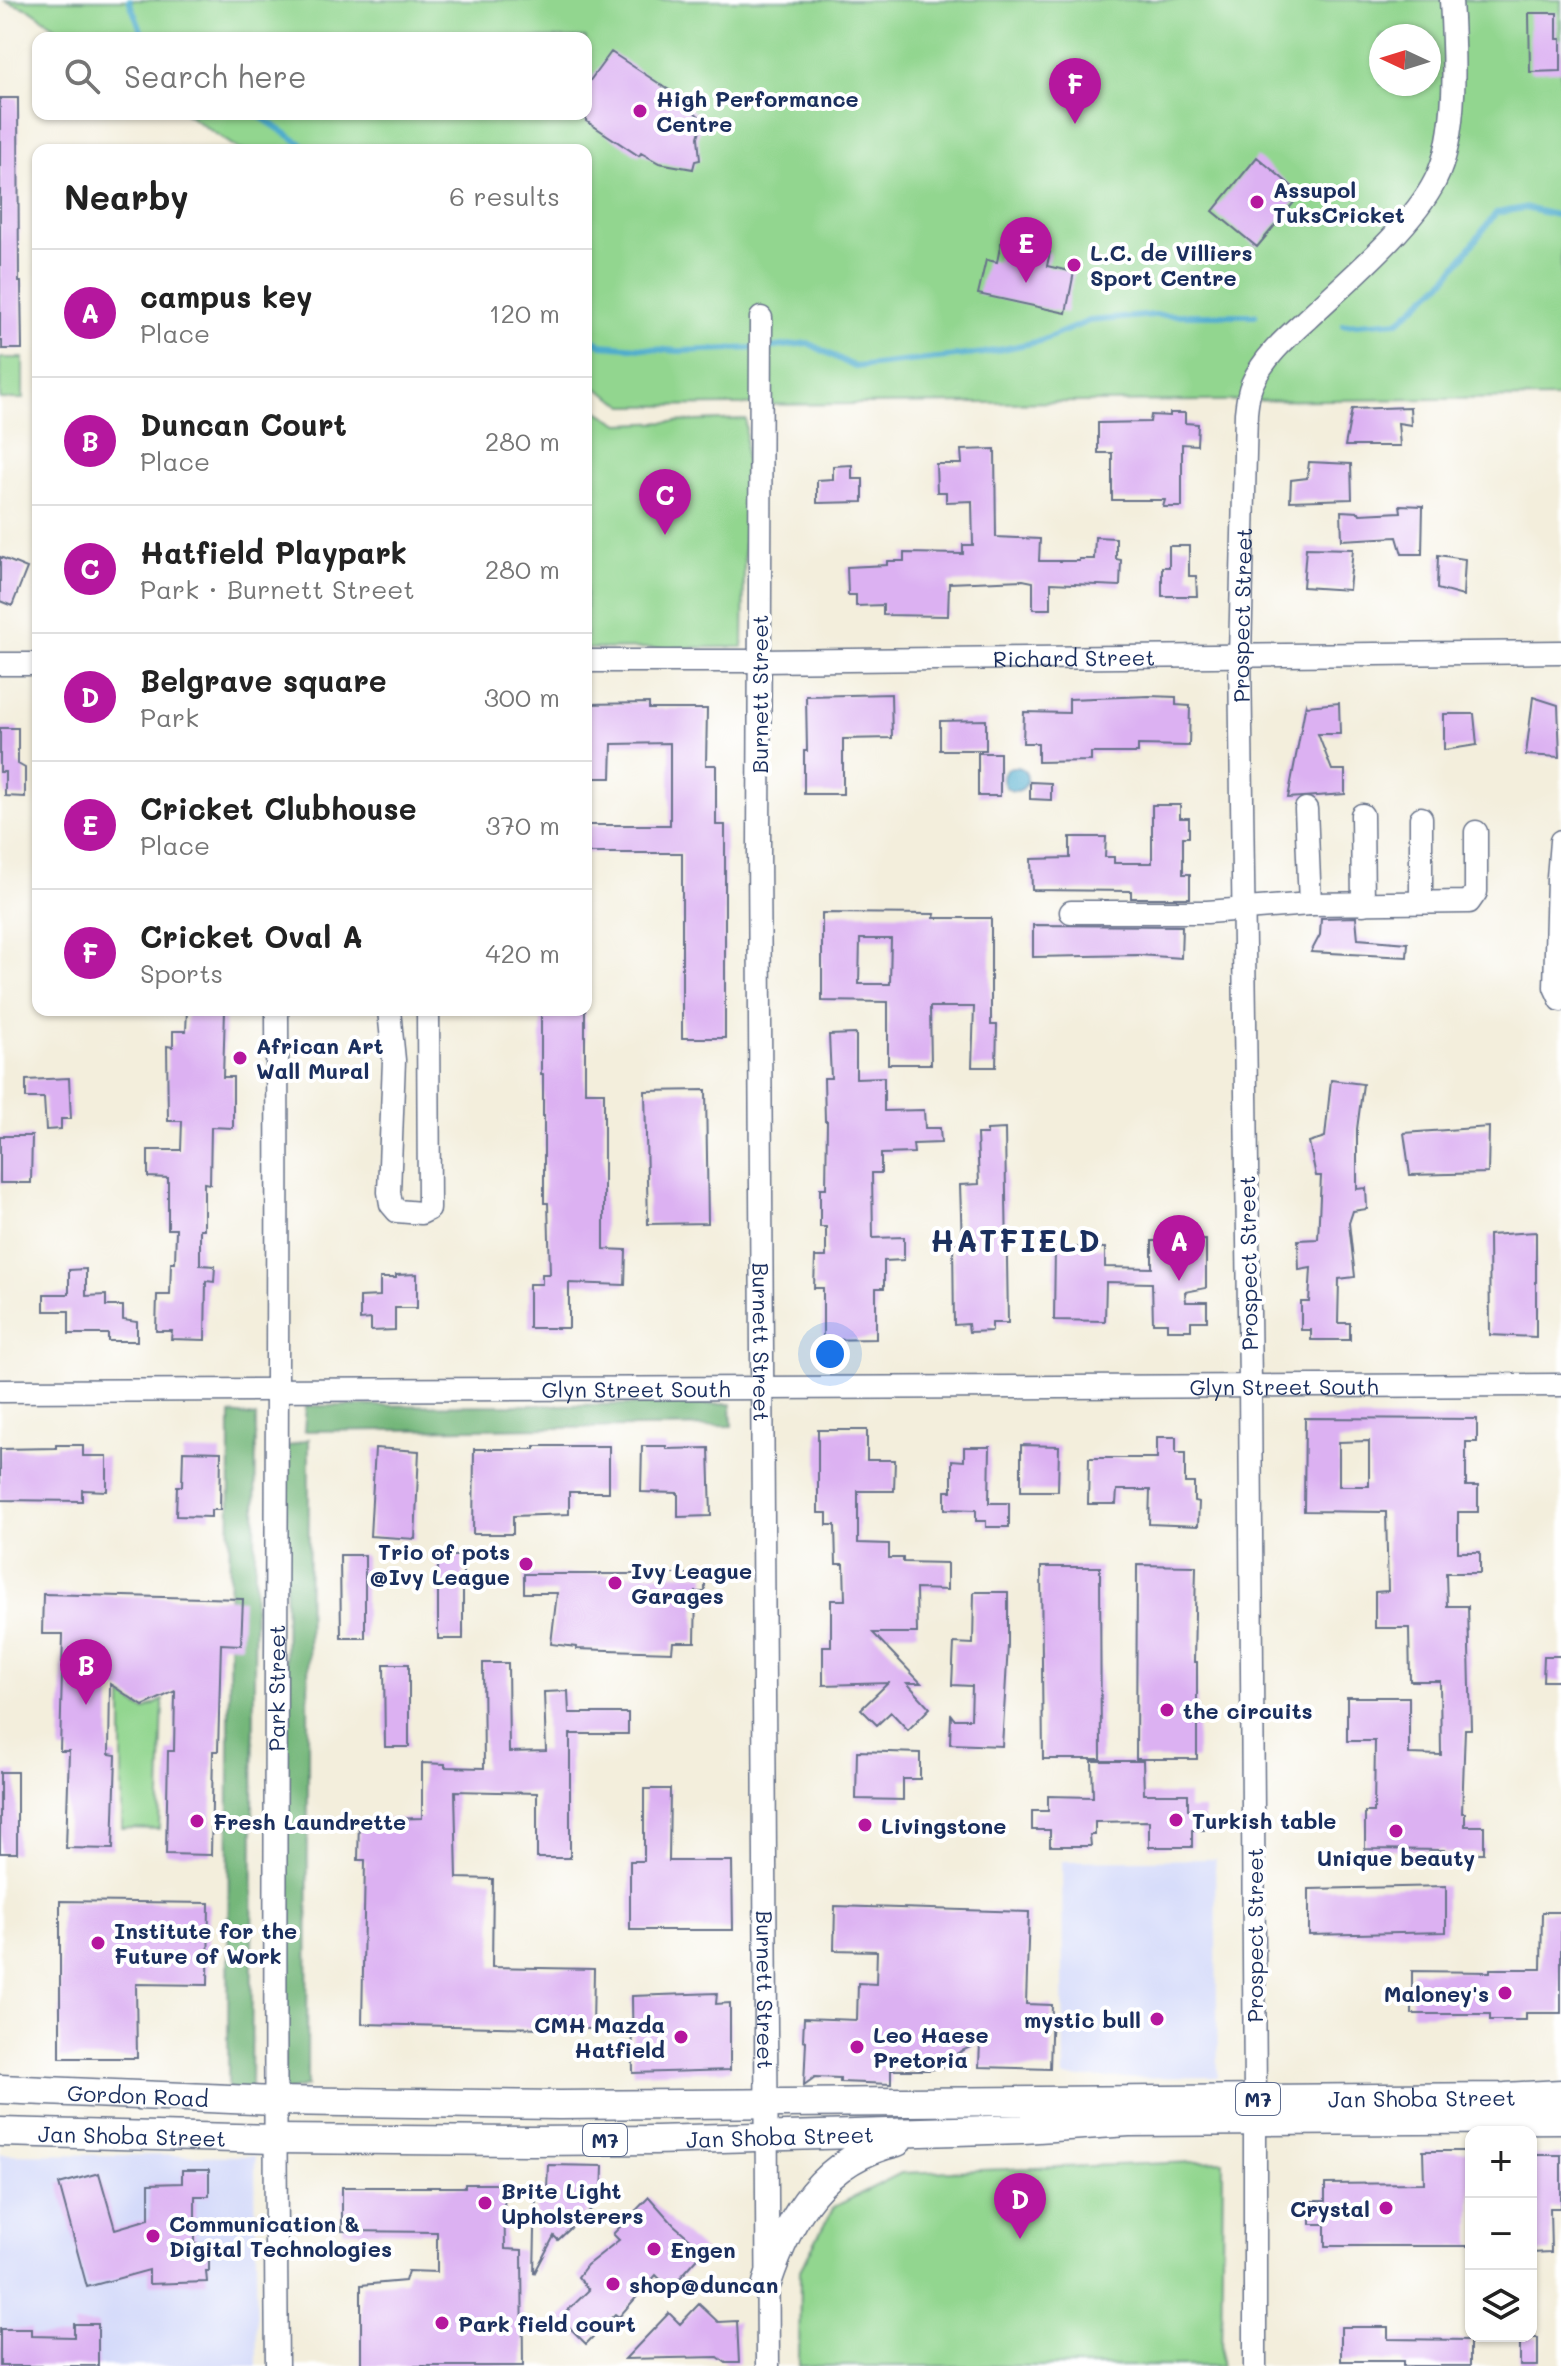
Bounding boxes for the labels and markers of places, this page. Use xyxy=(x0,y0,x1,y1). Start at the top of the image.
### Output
pin: F xyxy=(1049,58,1101,124)
place label: High Performance Centre xyxy=(656,84,859,138)
marker: High Performance Centre xyxy=(631,102,649,120)
place label: Assupol TuksCricket xyxy=(1273,175,1405,229)
marker: Assupol TuksCricket xyxy=(1248,193,1266,211)
pin: E xyxy=(1000,217,1052,283)
place label: L.C. de Villiers Sport Centre xyxy=(1090,238,1253,292)
marker: L.C. de Villiers Sport Centre xyxy=(1065,256,1083,274)
pin: C xyxy=(639,469,691,535)
place label: African Art Wall Mural xyxy=(256,1031,384,1085)
marker: African Art Wall Mural xyxy=(231,1049,249,1067)
pin: A xyxy=(1153,1215,1205,1281)
place label: Trio of pots @Ivy League xyxy=(369,1537,510,1591)
marker: Trio of pots @Ivy League xyxy=(517,1555,535,1573)
place label: Ivy League Garages xyxy=(631,1556,752,1610)
marker: Ivy League Garages xyxy=(606,1574,624,1592)
pin: B xyxy=(60,1639,112,1705)
place label: the circuits xyxy=(1183,1696,1313,1725)
marker: the circuits xyxy=(1158,1701,1176,1719)
place label: Turkish table xyxy=(1192,1806,1336,1835)
place label: Fresh Laundrette xyxy=(213,1807,406,1836)
place label: Livingstone xyxy=(881,1811,1006,1840)
marker: Turkish table xyxy=(1167,1811,1185,1829)
marker: Fresh Laundrette xyxy=(188,1812,206,1830)
marker: Livingstone xyxy=(856,1816,874,1834)
marker: Unique beauty xyxy=(1387,1822,1405,1840)
place label: Unique beauty xyxy=(1317,1843,1475,1872)
place label: Institute for the Future of Work xyxy=(114,1916,297,1970)
marker: Institute for the Future of Work xyxy=(89,1934,107,1952)
place label: Maloney's xyxy=(1384,1979,1489,2008)
marker: Maloney's xyxy=(1496,1984,1514,2002)
place label: mystic bull xyxy=(1024,2005,1141,2034)
place label: CMH Mazda Hatfield xyxy=(534,2010,665,2064)
marker: mystic bull xyxy=(1148,2010,1166,2028)
place label: Leo Haese Pretoria xyxy=(873,2020,989,2074)
marker: CMH Mazda Hatfield xyxy=(672,2028,690,2046)
marker: Leo Haese Pretoria xyxy=(848,2038,866,2056)
pin: D xyxy=(994,2173,1046,2239)
place label: Brite Light Upholsterers xyxy=(501,2176,644,2230)
marker: Brite Light Upholsterers xyxy=(476,2194,494,2212)
place label: Crystal xyxy=(1290,2194,1370,2223)
marker: Crystal xyxy=(1377,2199,1395,2217)
place label: Communication & Digital Technologies xyxy=(169,2209,392,2263)
marker: Communication & Digital Technologies xyxy=(144,2227,162,2245)
place label: Engen xyxy=(670,2235,736,2264)
marker: Engen xyxy=(645,2240,663,2258)
place label: shop@duncan xyxy=(629,2270,778,2299)
marker: shop@duncan xyxy=(604,2275,622,2293)
place label: Park field court xyxy=(458,2309,636,2338)
marker: Park field court xyxy=(433,2314,451,2332)

